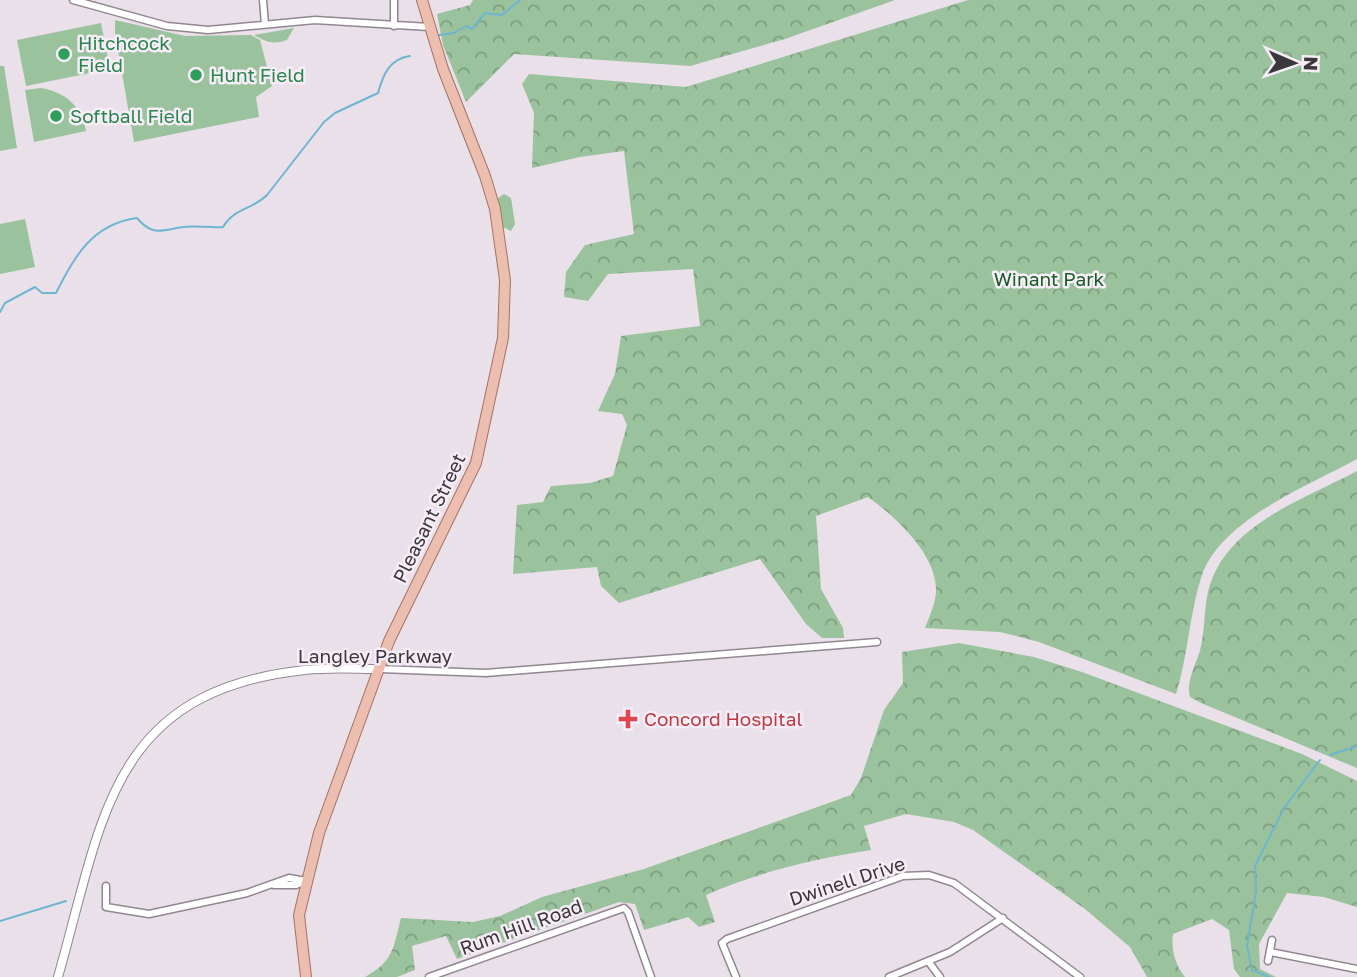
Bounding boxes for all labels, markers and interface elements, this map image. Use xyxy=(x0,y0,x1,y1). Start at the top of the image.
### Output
north arrow xyxy=(1259,28,1329,98)
place label: Hitchcock Field xyxy=(78,31,170,76)
marker: Hitchcock Field xyxy=(56,46,72,62)
text: N xyxy=(1300,56,1323,71)
place label: Hunt Field xyxy=(210,63,305,86)
marker: Hunt Field xyxy=(188,67,204,83)
place label: Softball Field xyxy=(70,104,192,127)
marker: Softball Field xyxy=(48,108,64,124)
park label: Winant Park xyxy=(994,267,1105,290)
street label: Pleasant Street xyxy=(387,449,470,586)
street label: Langley Parkway xyxy=(298,644,453,667)
place label: Concord Hospital xyxy=(644,707,803,730)
marker: Concord Hospital xyxy=(618,709,638,729)
street label: Dwinell Drive xyxy=(786,851,908,910)
street label: Rum Hill Road xyxy=(456,894,585,959)

